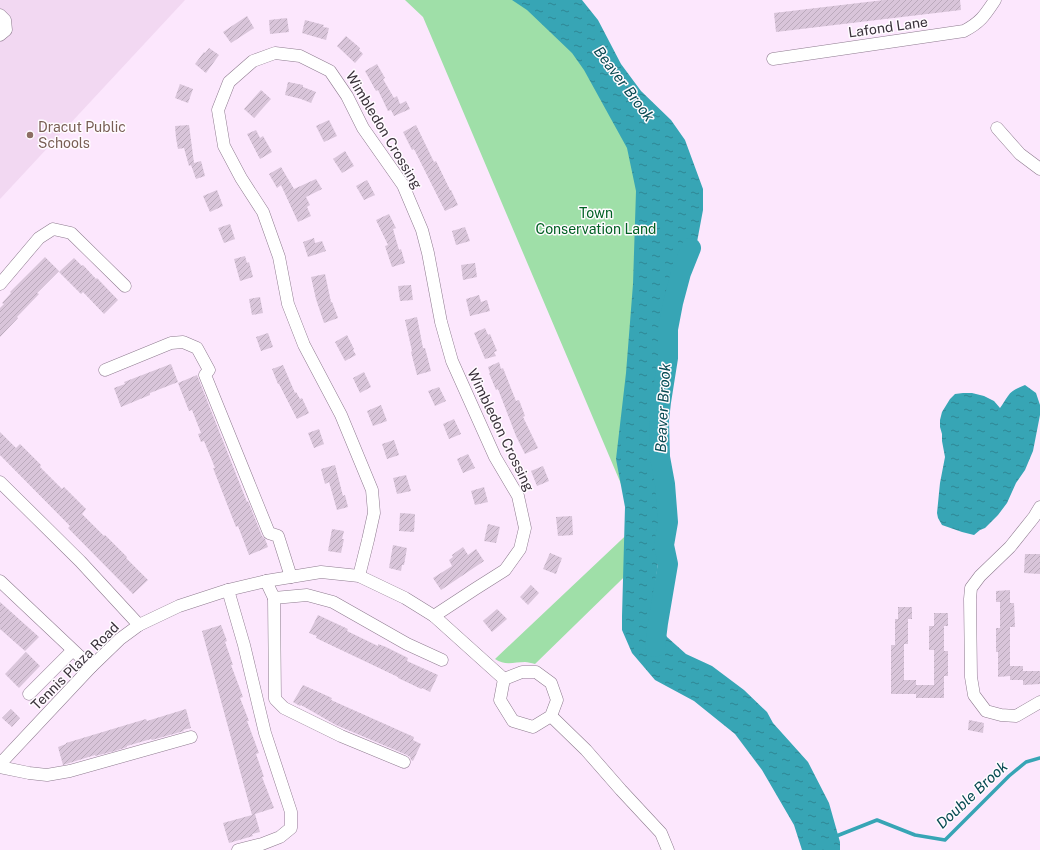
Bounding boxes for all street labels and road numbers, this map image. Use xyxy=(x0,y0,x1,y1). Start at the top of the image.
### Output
street label: Lafond Lane xyxy=(847,13,929,41)
street label: Wimbledon Crossing xyxy=(343,68,426,192)
street label: Wimbledon Crossing xyxy=(464,366,538,494)
street label: Tennis Plaza Road xyxy=(28,619,122,713)

